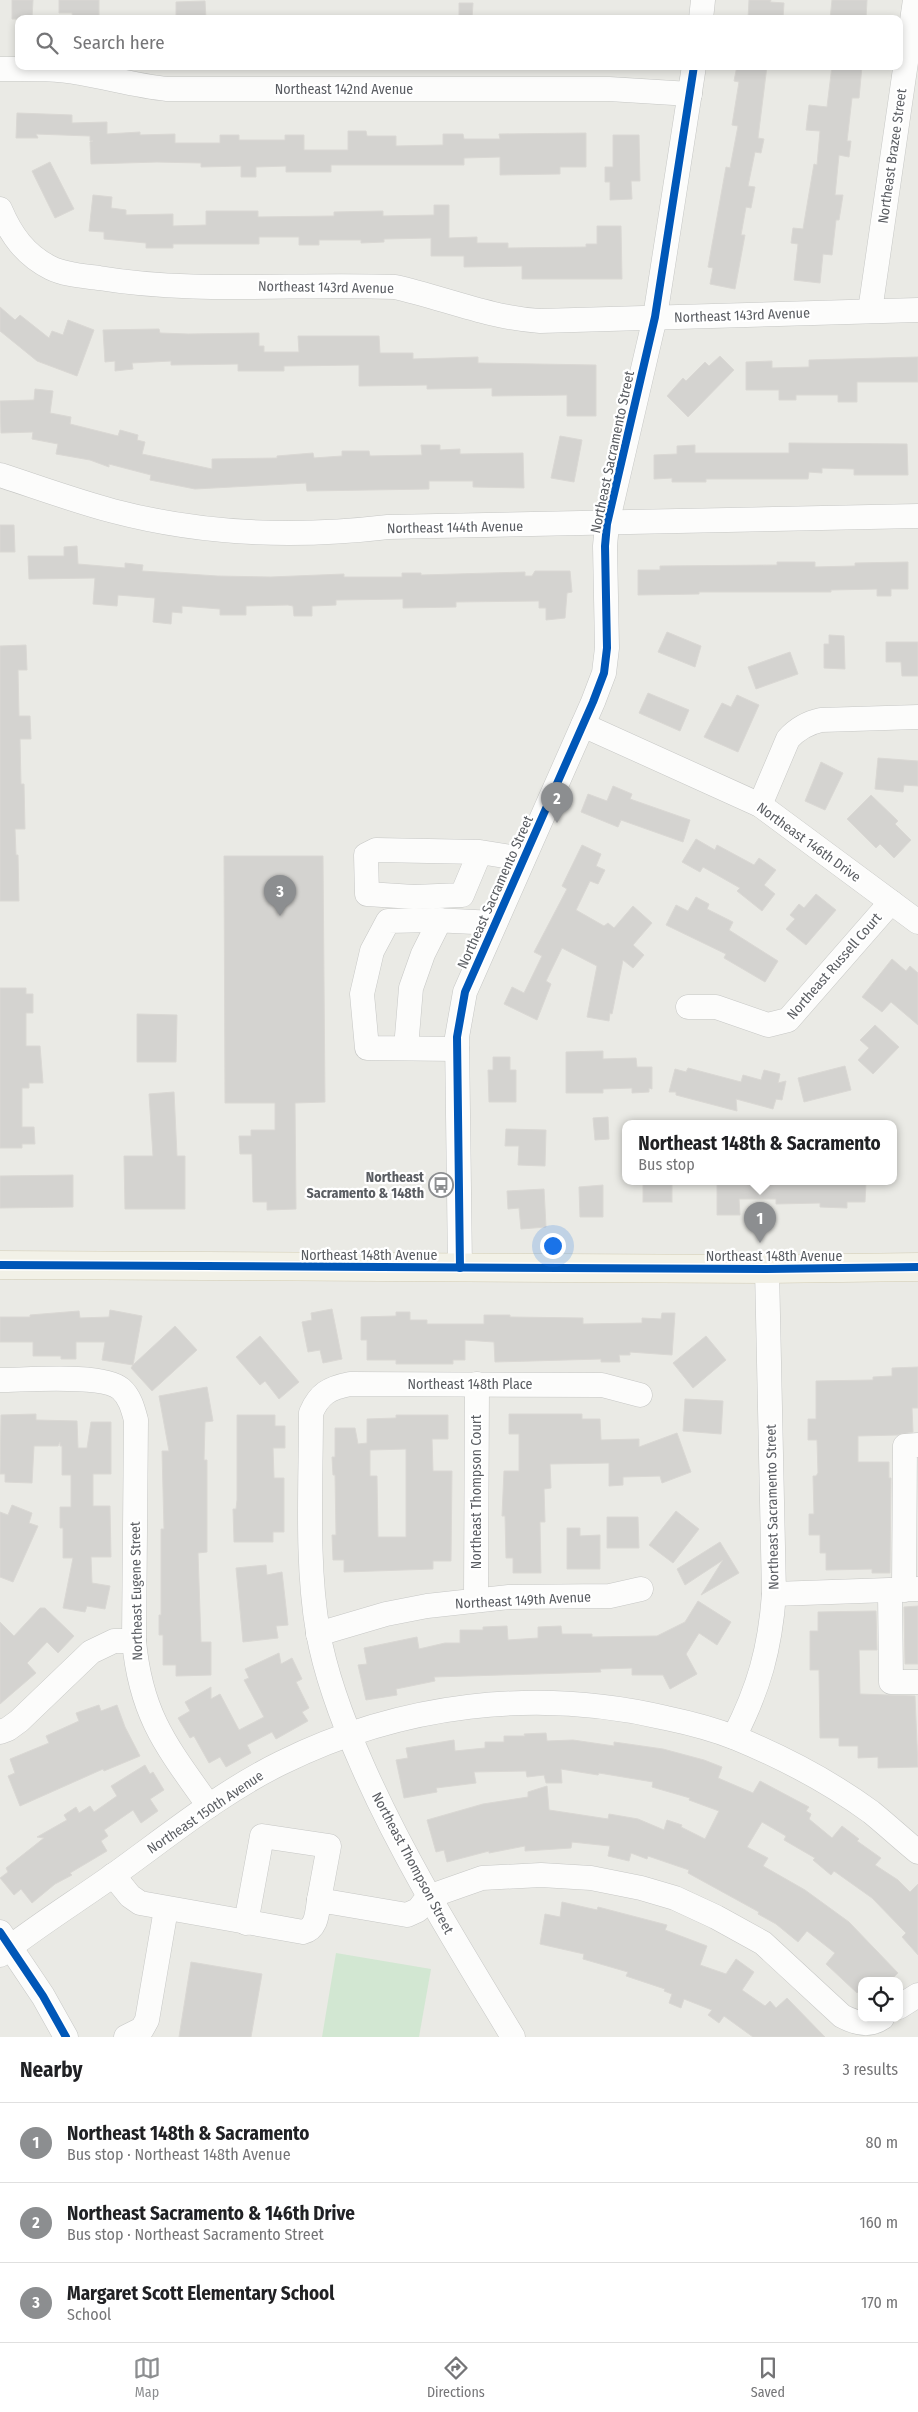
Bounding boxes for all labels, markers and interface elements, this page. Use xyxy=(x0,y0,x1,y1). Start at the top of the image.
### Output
search box xyxy=(15,15,903,70)
icon: search xyxy=(33,29,61,57)
text: Search here xyxy=(73,31,165,54)
street label: Northeast 142nd Avenue xyxy=(275,81,413,98)
street label: Northeast Brazee Street xyxy=(875,87,910,225)
street label: Northeast 143rd Avenue xyxy=(258,278,394,297)
street label: Northeast 143rd Avenue xyxy=(674,305,810,326)
street label: Northeast Sacramento Street xyxy=(587,369,638,535)
street label: Northeast 144th Avenue xyxy=(387,518,523,537)
pin: 2 xyxy=(541,782,573,823)
street label: Northeast 146th Drive xyxy=(753,799,864,886)
street label: Northeast Sacramento Street xyxy=(454,813,537,971)
pin: 3 xyxy=(264,875,296,916)
street label: Northeast Russell Court xyxy=(784,909,885,1023)
popup xyxy=(622,1120,897,1185)
text: Northeast 148th & Sacramento xyxy=(638,1132,881,1155)
text: Bus stop xyxy=(638,1155,695,1174)
place label: Northeast Sacramento & 148th xyxy=(306,1169,425,1202)
bus stop icon: Northeast Sacramento & 148th xyxy=(428,1172,454,1198)
pin: 1 xyxy=(744,1202,776,1243)
your location xyxy=(540,1233,566,1259)
street label: Northeast 148th Avenue xyxy=(301,1247,437,1264)
street label: Northeast 148th Avenue xyxy=(706,1248,842,1265)
street label: Northeast 148th Place xyxy=(408,1376,533,1393)
street label: Northeast Thompson Court xyxy=(468,1414,485,1569)
street label: Northeast Sacramento Street xyxy=(763,1424,782,1590)
street label: Northeast Eugene Street xyxy=(127,1521,146,1661)
street label: Northeast 149th Avenue xyxy=(455,1588,592,1613)
street label: Northeast 150th Avenue xyxy=(144,1767,267,1858)
street label: Northeast Thompson Street xyxy=(368,1789,457,1937)
map controls xyxy=(858,1977,903,2022)
button: locate xyxy=(858,1977,903,2022)
text: Nearby xyxy=(20,2057,82,2083)
text: 3 results xyxy=(842,2060,898,2079)
text: Northeast 148th & Sacramento xyxy=(67,2122,309,2145)
text: 1 xyxy=(33,2133,39,2152)
text: 80 m xyxy=(866,2133,898,2152)
text: Bus stop · Northeast 148th Avenue xyxy=(67,2145,291,2164)
text: Northeast Sacramento & 146th Drive xyxy=(67,2202,355,2225)
text: 2 xyxy=(32,2213,40,2232)
text: 160 m xyxy=(859,2213,898,2232)
text: Bus stop · Northeast Sacramento Street xyxy=(67,2225,324,2244)
text: Margaret Scott Elementary School xyxy=(67,2282,334,2305)
text: 3 xyxy=(32,2293,40,2312)
text: 170 m xyxy=(861,2293,898,2312)
text: School xyxy=(67,2305,111,2324)
tab: Map xyxy=(133,2354,161,2401)
tab: Directions xyxy=(427,2354,485,2401)
tab: Saved xyxy=(751,2354,785,2401)

